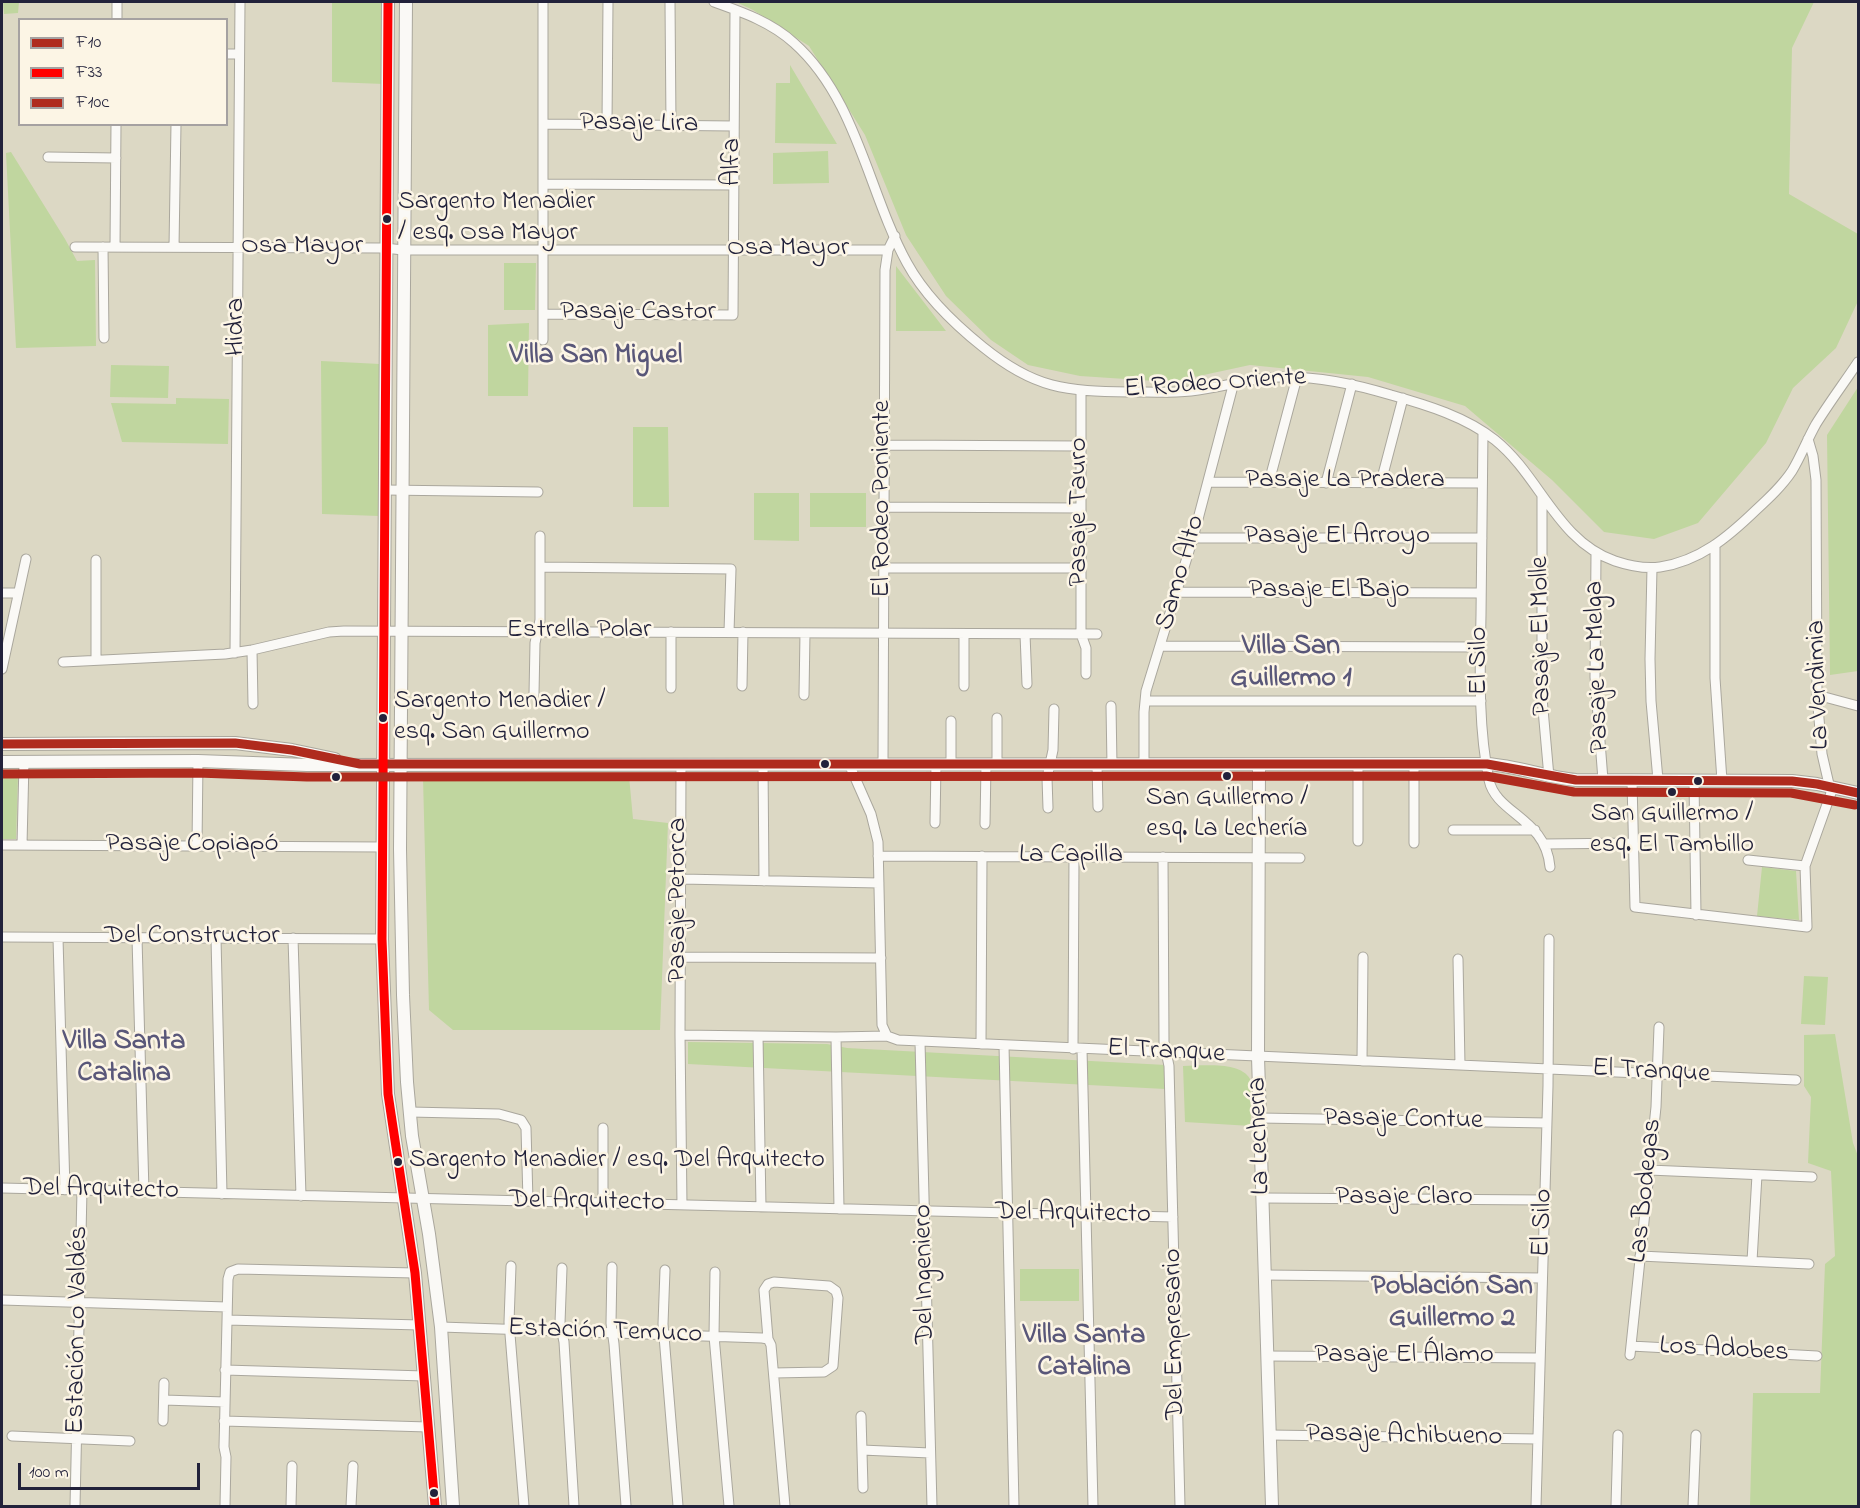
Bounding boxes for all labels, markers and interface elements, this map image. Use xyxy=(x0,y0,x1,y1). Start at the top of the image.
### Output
legend xyxy=(18,18,228,126)
text: F10 xyxy=(76,30,101,56)
text: F33 xyxy=(76,60,103,86)
text: F10c xyxy=(76,90,109,116)
street label: Pasaje Lira xyxy=(579,108,699,142)
street label: Alfa xyxy=(718,138,750,186)
place label: Sargento Menadier / esq. Osa Mayor xyxy=(398,188,595,249)
marker: Sargento Menadier / esq. Osa Mayor xyxy=(381,213,393,225)
street label: Osa Mayor xyxy=(241,232,363,264)
street label: Osa Mayor xyxy=(727,234,849,266)
street label: Hidra xyxy=(222,298,254,356)
street label: Pasaje Castor xyxy=(560,298,716,330)
district label: Villa San Miguel xyxy=(510,340,682,374)
street label: El Rodeo Oriente xyxy=(1123,362,1307,408)
street label: El Rodeo Poniente xyxy=(868,400,900,598)
street label: Pasaje Tauro xyxy=(1065,438,1097,586)
street label: Pasaje La Pradera xyxy=(1245,466,1445,498)
street label: Samo Alto xyxy=(1150,512,1214,634)
street label: Pasaje El Arroyo xyxy=(1244,522,1430,554)
street label: Pasaje El Molle xyxy=(1525,556,1561,716)
street label: Pasaje El Bajo xyxy=(1248,576,1410,608)
street label: Pasaje La Melga xyxy=(1580,580,1618,754)
street label: Estrella Polar xyxy=(507,616,651,648)
street label: La Vendimia xyxy=(1802,620,1838,750)
street label: El Silo xyxy=(1465,627,1497,695)
district label: Villa San Guillermo 1 xyxy=(1230,631,1352,697)
place label: Sargento Menadier / esq. San Guillermo xyxy=(394,687,606,748)
marker: Sargento Menadier / esq. San Guillermo xyxy=(377,712,389,724)
unlabelled marker xyxy=(819,758,831,770)
marker: San Guillermo / esq. La Lechería xyxy=(1221,770,1233,782)
unlabelled marker xyxy=(330,771,342,783)
unlabelled marker xyxy=(1692,775,1704,787)
place label: San Guillermo / esq. La Lechería xyxy=(1146,784,1308,846)
marker: San Guillermo / esq. El Tambillo xyxy=(1666,786,1678,798)
place label: San Guillermo / esq. El Tambillo xyxy=(1590,800,1754,862)
street label: Pasaje Petorca xyxy=(664,817,696,983)
street label: Pasaje Copiapó xyxy=(106,830,278,862)
street label: La Capilla xyxy=(1019,841,1123,873)
street label: Del Constructor xyxy=(104,922,280,954)
district label: Villa Santa Catalina xyxy=(63,1026,185,1092)
street label: El Tranque xyxy=(1106,1034,1226,1072)
street label: El Tranque xyxy=(1591,1054,1711,1092)
street label: La Lechería xyxy=(1243,1076,1279,1196)
street label: Pasaje Contue xyxy=(1323,1103,1483,1139)
street label: Las Bodegas xyxy=(1623,1117,1671,1265)
place label: Sargento Menadier / esq. Del Arquitecto xyxy=(409,1146,825,1178)
marker: Sargento Menadier / esq. Del Arquitecto xyxy=(392,1156,404,1168)
street label: Del Arquitecto xyxy=(23,1173,179,1209)
street label: Pasaje Claro xyxy=(1335,1183,1473,1215)
street label: Del Arquitecto xyxy=(509,1185,665,1221)
street label: El Silo xyxy=(1527,1188,1561,1258)
street label: Del Arquitecto xyxy=(995,1197,1151,1233)
street label: Del Ingeniero xyxy=(909,1204,943,1344)
street label: Estación Lo Valdés xyxy=(61,1226,97,1434)
street label: Del Empresario xyxy=(1158,1248,1194,1420)
district label: Población San Guillermo 2 xyxy=(1371,1271,1533,1337)
street label: Estación Temuco xyxy=(507,1313,703,1353)
district label: Villa Santa Catalina xyxy=(1023,1320,1145,1386)
street label: Los Adobes xyxy=(1658,1331,1790,1371)
street label: Pasaje El Álamo xyxy=(1314,1341,1494,1373)
street label: Pasaje Achibueno xyxy=(1305,1419,1503,1455)
scale bar xyxy=(21,1451,202,1489)
text: 100 m xyxy=(29,1460,69,1486)
unlabelled marker xyxy=(428,1487,440,1499)

